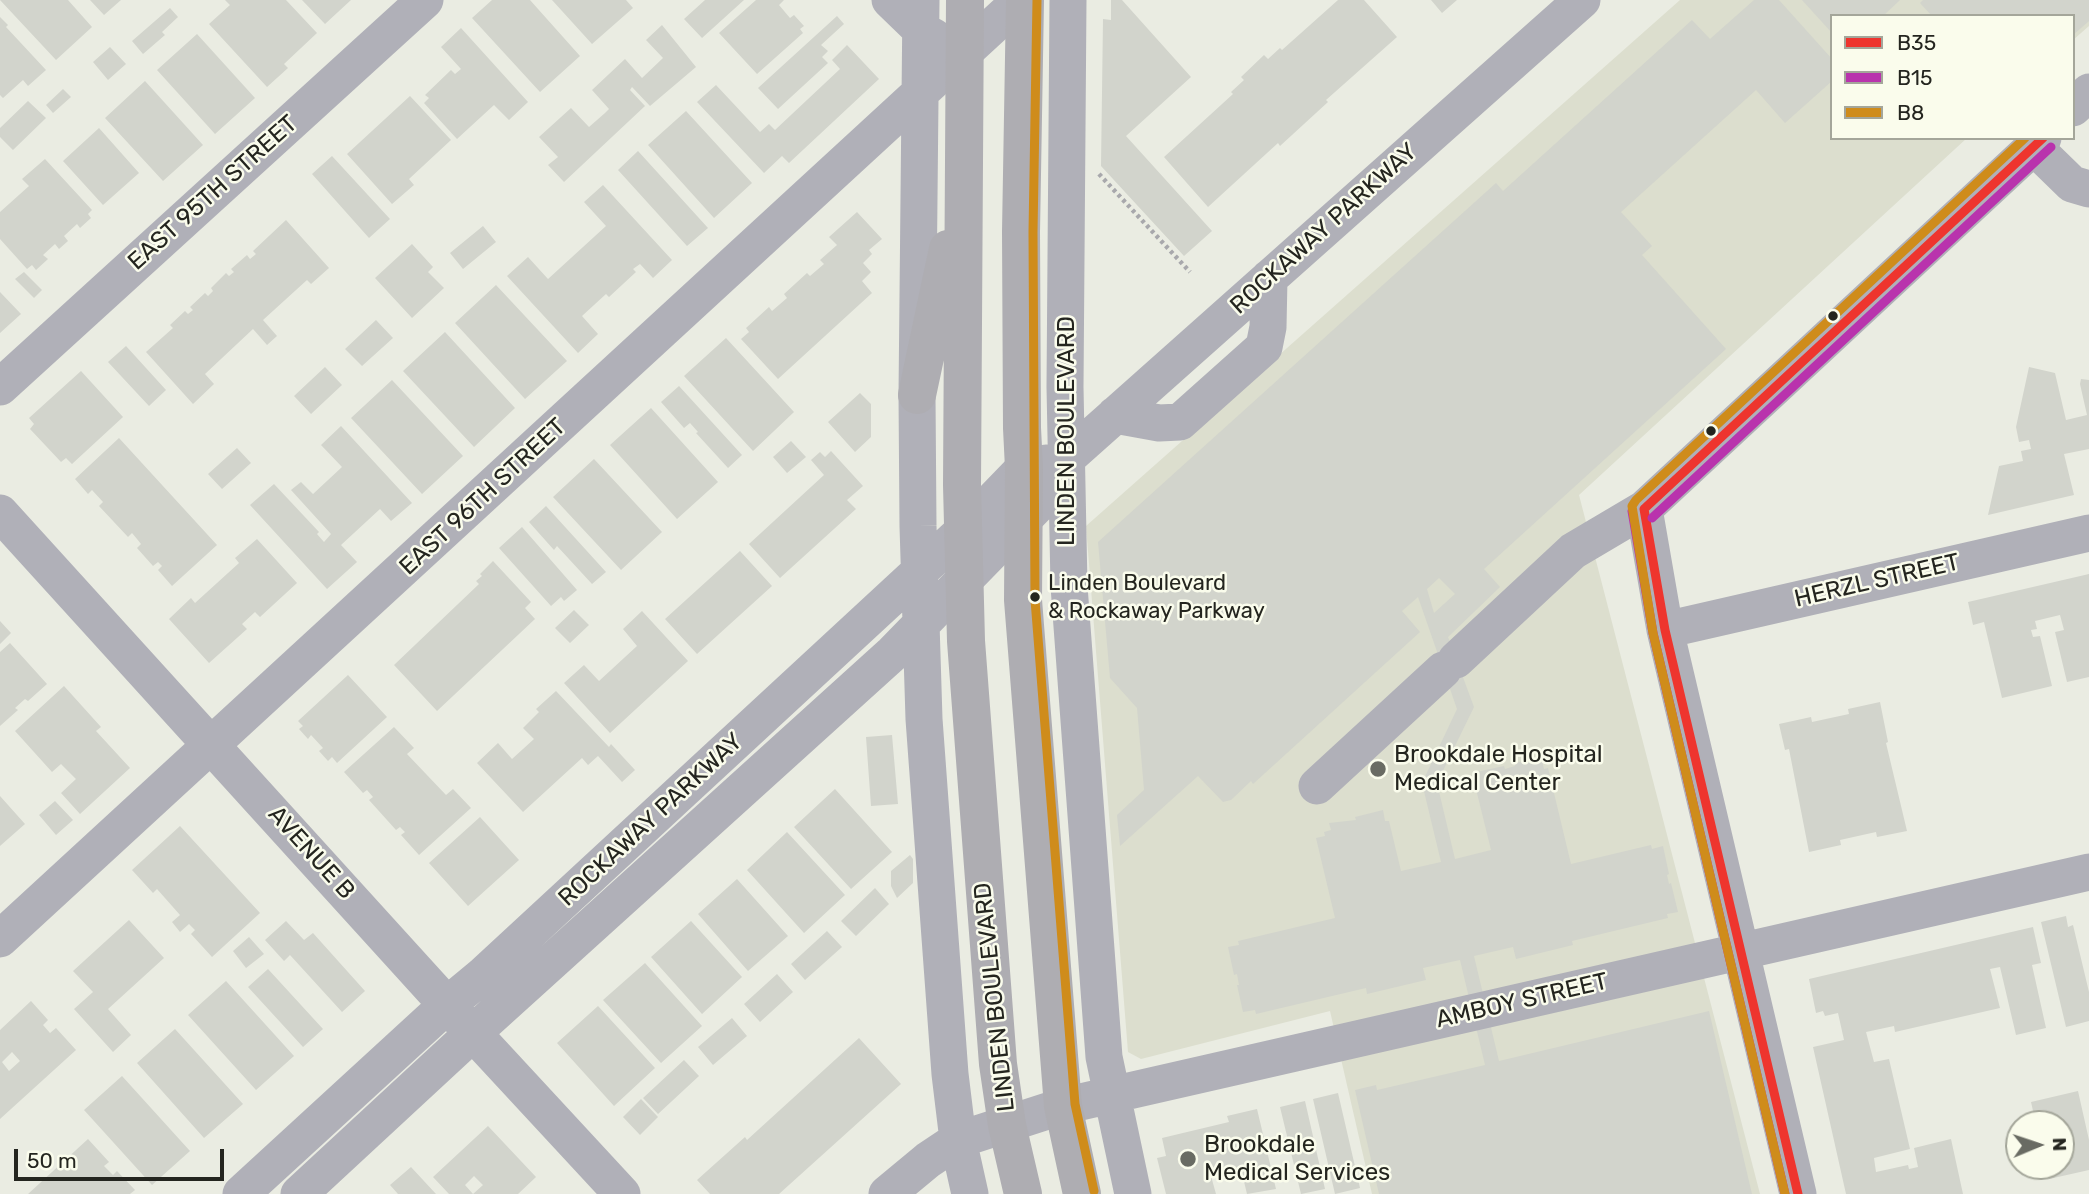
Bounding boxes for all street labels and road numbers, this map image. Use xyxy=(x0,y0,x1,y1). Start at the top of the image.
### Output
street label: EAST 95TH STREET xyxy=(122,109,304,277)
street label: ROCKAWAY PARKWAY xyxy=(1225,138,1423,320)
street label: LINDEN BOULEVARD xyxy=(1053,316,1081,546)
street label: EAST 96TH STREET xyxy=(394,413,572,581)
street label: HERZL STREET xyxy=(1792,548,1962,614)
street label: ROCKAWAY PARKWAY xyxy=(553,727,749,913)
street label: AVENUE B xyxy=(262,801,360,905)
street label: LINDEN BOULEVARD xyxy=(969,881,1021,1113)
street label: AMBOY STREET xyxy=(1433,967,1611,1035)

